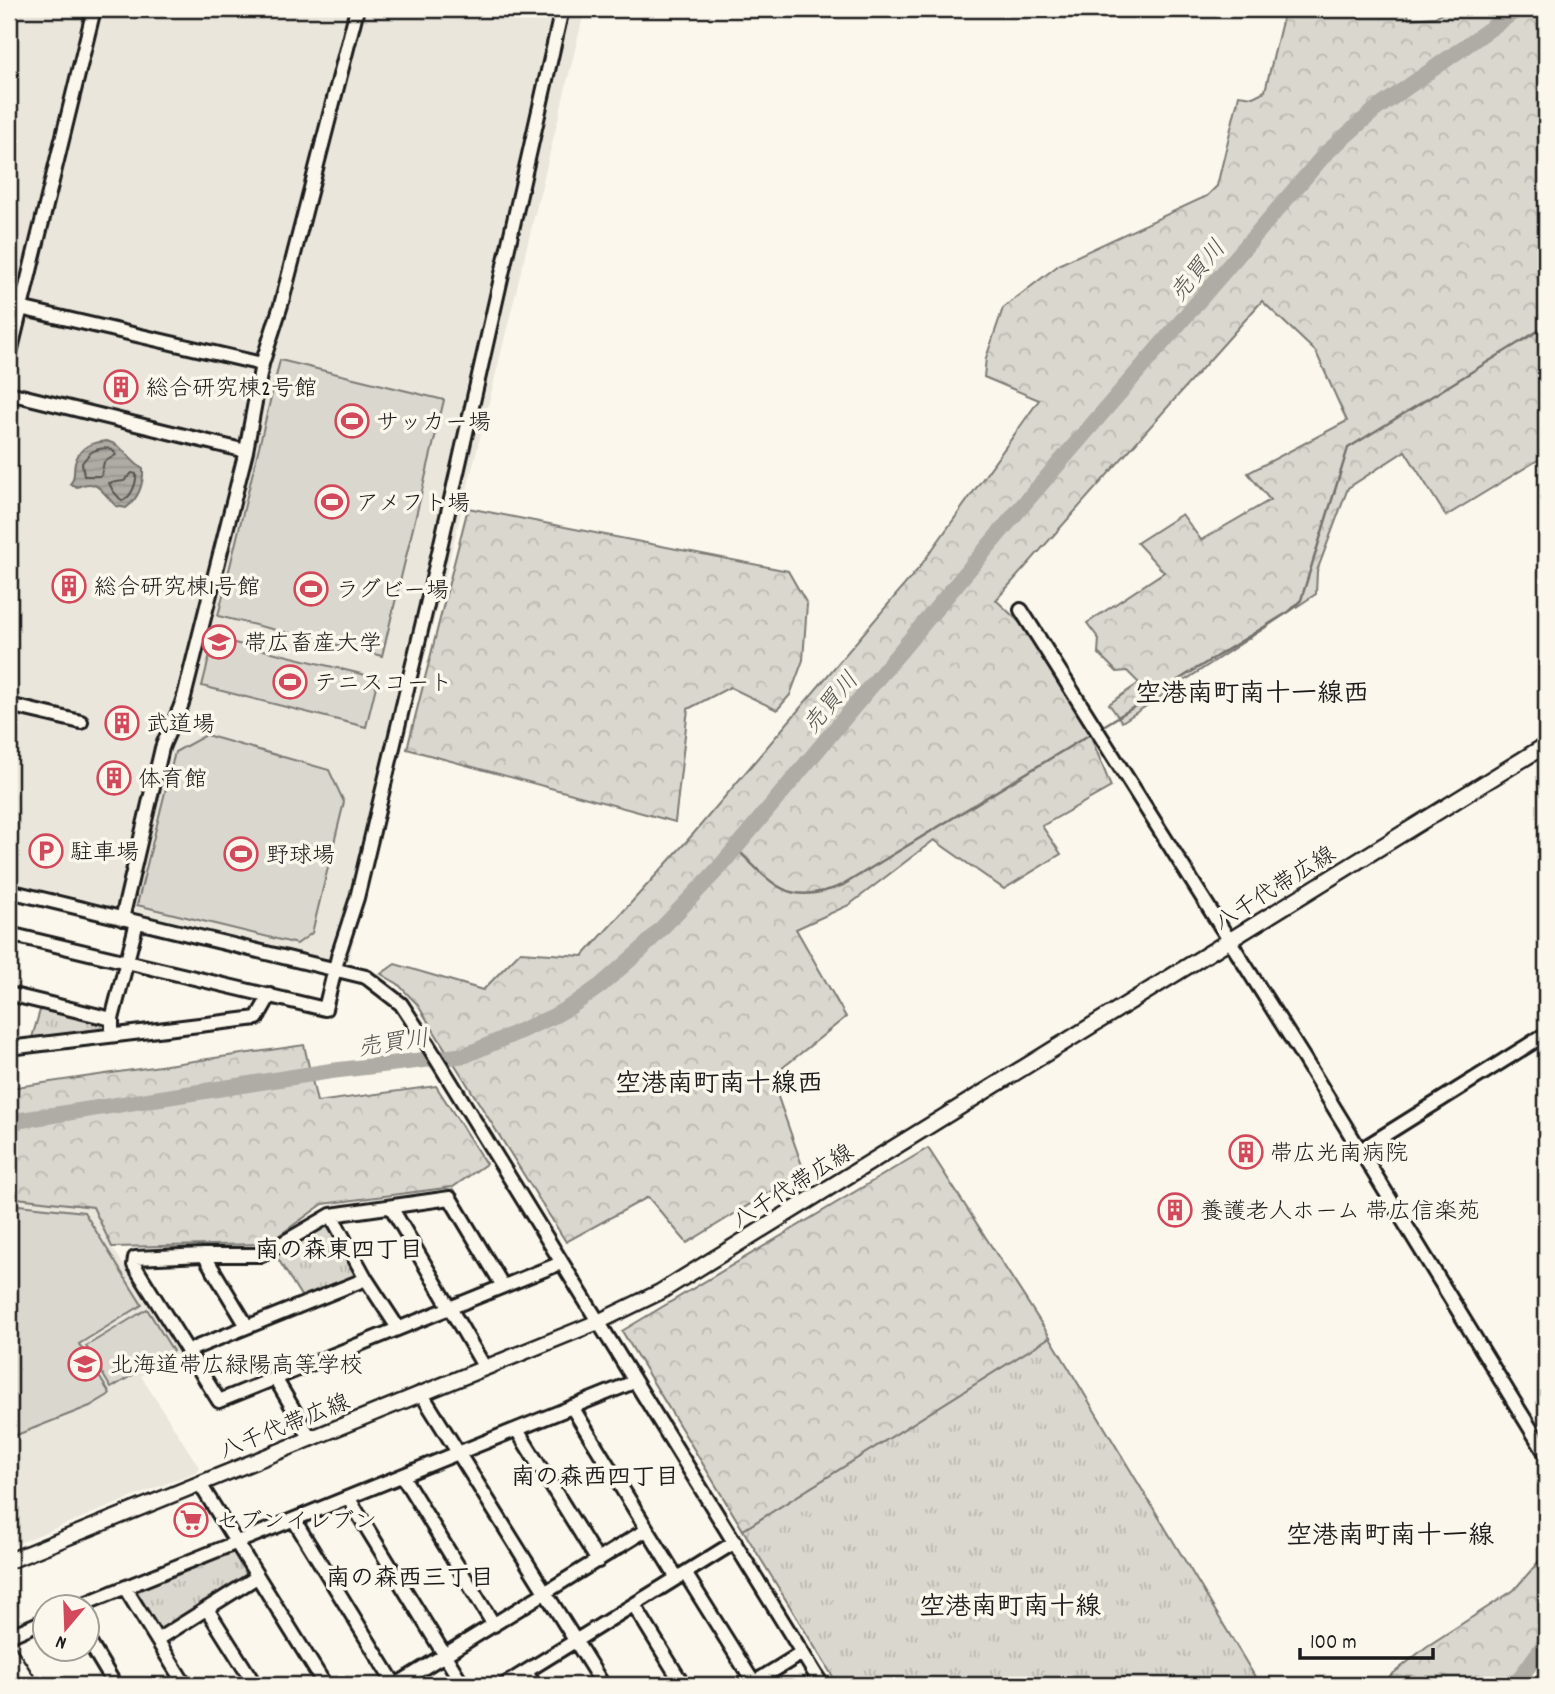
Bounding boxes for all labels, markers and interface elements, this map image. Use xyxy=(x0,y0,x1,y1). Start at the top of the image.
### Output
water label: 売買川 xyxy=(1163,233,1235,310)
building icon: 総合研究棟2号館 xyxy=(102,368,140,406)
place label: 総合研究棟2号館 xyxy=(146,374,317,407)
sports icon: サッカー場 xyxy=(333,402,371,440)
place label: サッカー場 xyxy=(376,408,491,441)
sports icon: アメフト場 xyxy=(313,483,351,521)
place label: アメフト場 xyxy=(356,489,470,522)
building icon: 総合研究棟1号館 xyxy=(50,567,88,605)
sports icon: ラグビー場 xyxy=(292,570,330,608)
place label: 総合研究棟1号館 xyxy=(94,573,260,606)
place label: ラグビー場 xyxy=(336,576,449,609)
school or university icon: 帯広畜産大学 xyxy=(200,623,238,661)
place label: 帯広畜産大学 xyxy=(244,629,382,662)
sports icon: テニスコート xyxy=(271,663,309,701)
water label: 売買川 xyxy=(796,665,868,742)
place label: テニスコート xyxy=(314,669,452,702)
district label: 空港南町南十一線西 xyxy=(1135,677,1369,714)
building icon: 武道場 xyxy=(103,704,141,742)
place label: 武道場 xyxy=(146,710,215,743)
building icon: 体育館 xyxy=(95,759,133,797)
place label: 体育館 xyxy=(138,765,207,798)
parking icon: 駐車場 xyxy=(27,832,65,870)
sports icon: 野球場 xyxy=(222,835,260,873)
place label: 駐車場 xyxy=(70,838,139,871)
street label: 八千代帯広線 xyxy=(1209,839,1343,941)
place label: 野球場 xyxy=(266,841,335,874)
water label: 売買川 xyxy=(355,1023,431,1067)
district label: 空港南町南十線西 xyxy=(615,1067,823,1104)
building icon: 帯広光南病院 xyxy=(1227,1133,1265,1171)
street label: 八千代帯広線 xyxy=(727,1137,861,1239)
place label: 帯広光南病院 xyxy=(1270,1139,1408,1172)
building icon: 養護老人ホーム 帯広信楽苑 xyxy=(1156,1191,1194,1229)
place label: 養護老人ホーム 帯広信楽苑 xyxy=(1200,1197,1480,1230)
district label: 南の森東四丁目 xyxy=(255,1235,423,1269)
school or university icon: 北海道帯広緑陽高等学校 xyxy=(66,1345,104,1383)
place label: 北海道帯広緑陽高等学校 xyxy=(110,1351,363,1384)
street label: 八千代帯広線 xyxy=(215,1387,355,1469)
district label: 南の森西四丁目 xyxy=(511,1462,679,1496)
supermarket icon: セブンイレブン xyxy=(172,1501,210,1539)
place label: セブンイレブン xyxy=(216,1507,377,1540)
district label: 空港南町南十一線 xyxy=(1286,1519,1494,1556)
district label: 南の森西三丁目 xyxy=(326,1563,494,1597)
district label: 空港南町南十線 xyxy=(919,1590,1101,1627)
north arrow xyxy=(32,1592,102,1662)
scale bar xyxy=(1300,1617,1432,1661)
text: N xyxy=(53,1626,70,1655)
text: 100 m xyxy=(1310,1629,1357,1659)

